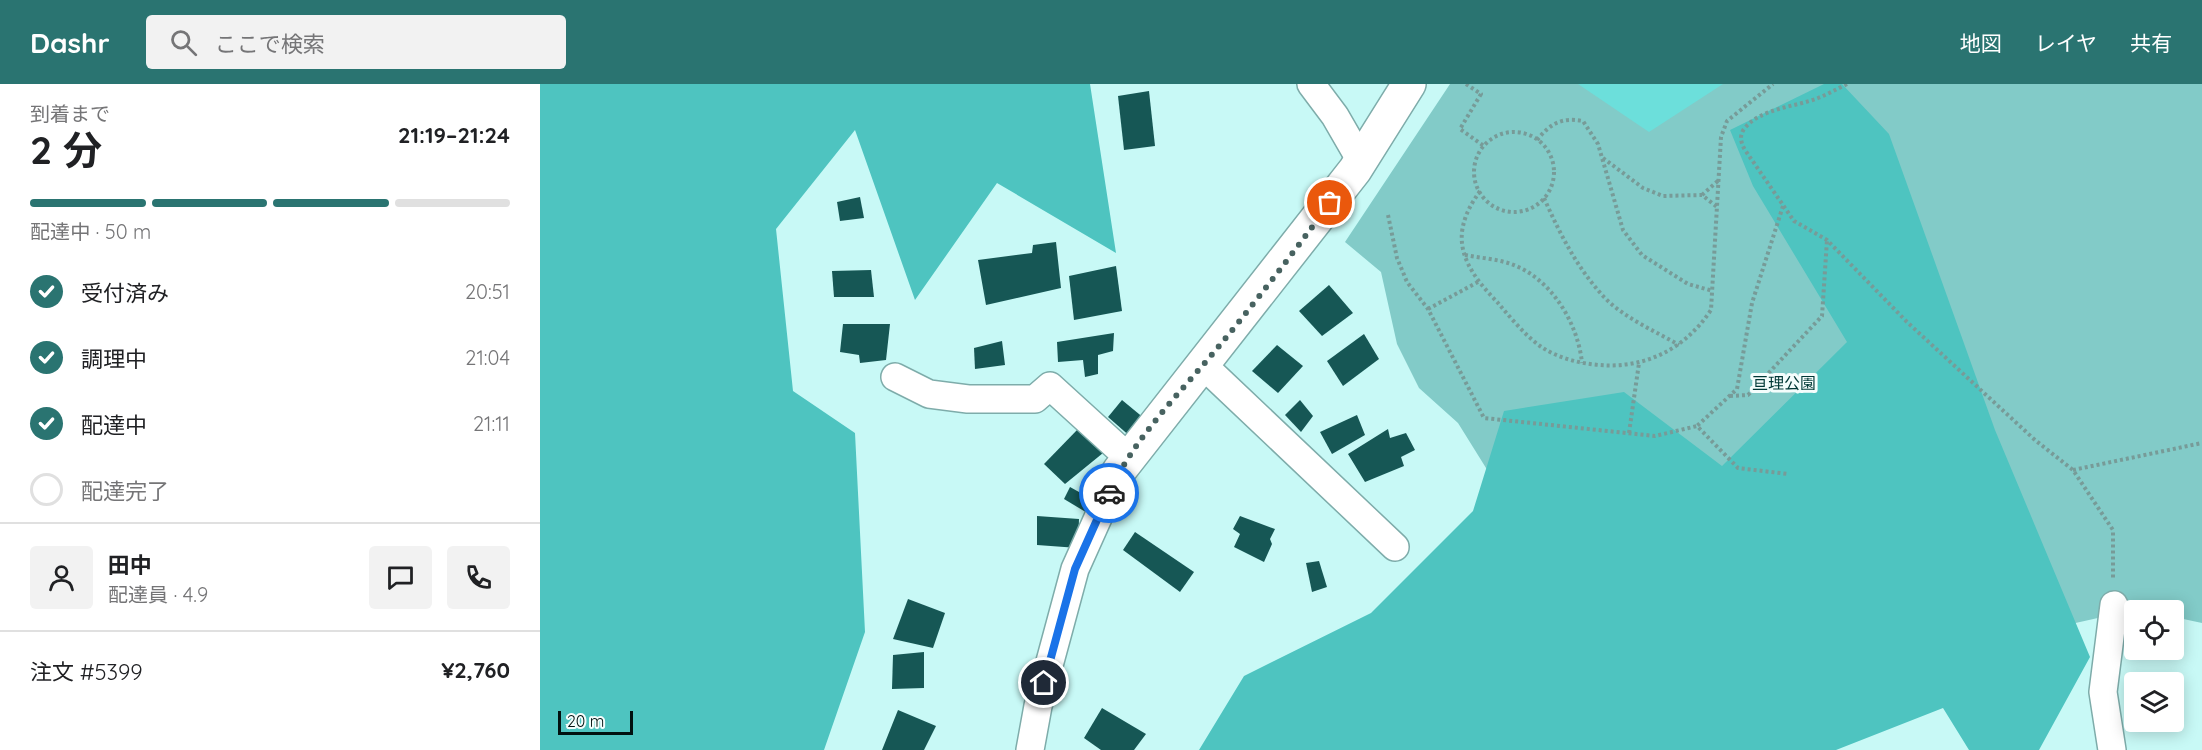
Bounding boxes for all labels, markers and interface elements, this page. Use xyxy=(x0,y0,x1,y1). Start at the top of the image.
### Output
search box xyxy=(146,15,566,69)
text: Dashr xyxy=(30,25,110,60)
icon: search xyxy=(167,26,200,59)
text: ここで検索 xyxy=(215,30,325,58)
text: 地図 xyxy=(1960,30,2002,56)
text: レイヤ xyxy=(2035,30,2097,56)
text: 共有 xyxy=(2130,30,2172,56)
text: 到着まで xyxy=(30,101,110,126)
text: 21:19–21:24 xyxy=(398,121,510,149)
text: 2 分 xyxy=(30,125,102,174)
pin xyxy=(1304,177,1355,228)
icon: bag xyxy=(1313,186,1346,219)
text: 配達中 · 50 m xyxy=(30,219,151,244)
icon: check xyxy=(30,275,63,308)
text: 受付済み xyxy=(81,279,169,307)
text: 20:51 xyxy=(465,279,510,304)
icon: check xyxy=(30,341,63,374)
text: 調理中 xyxy=(81,345,147,373)
text: 21:04 xyxy=(465,345,510,370)
park label: 亘理公園 xyxy=(1752,373,1816,393)
icon: check xyxy=(30,407,63,440)
text: 配達中 xyxy=(81,411,147,439)
text: 21:11 xyxy=(473,411,510,436)
courier xyxy=(1079,463,1139,523)
text: 配達完了 xyxy=(81,477,169,505)
icon: car xyxy=(1093,477,1126,510)
button: person xyxy=(30,546,93,609)
button: chat xyxy=(369,546,432,609)
button: phone xyxy=(447,546,510,609)
text: 田中 xyxy=(108,551,152,579)
text: 配達員 · 4.9 xyxy=(108,582,208,607)
map controls xyxy=(2124,600,2184,732)
button: locate xyxy=(2124,600,2184,660)
text: ¥2,760 xyxy=(441,656,510,684)
pin xyxy=(1018,657,1069,708)
text: 注文 #5399 xyxy=(30,658,142,686)
icon: home xyxy=(1027,666,1060,699)
button: layers xyxy=(2124,672,2184,732)
scale bar xyxy=(558,708,633,736)
text: 20 m xyxy=(567,711,604,731)

